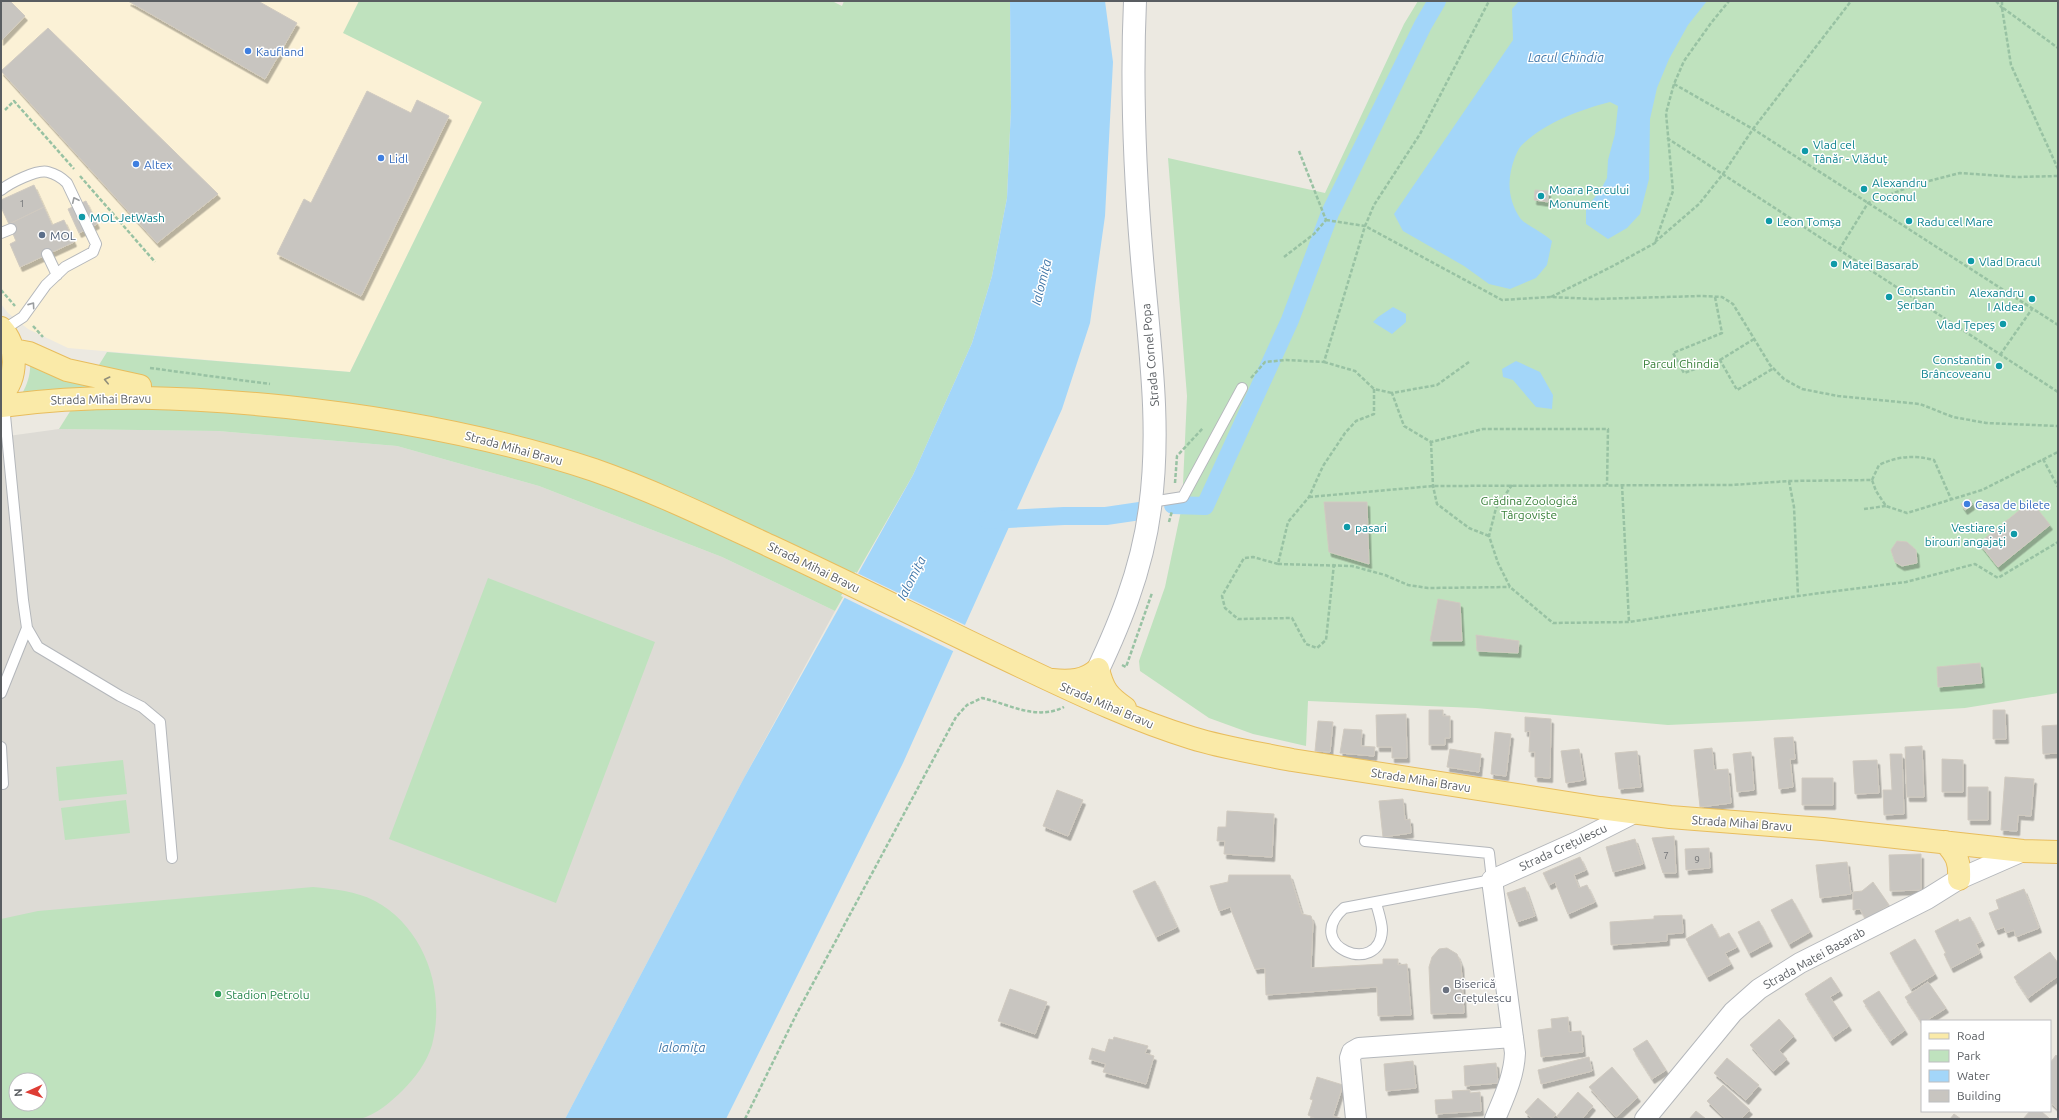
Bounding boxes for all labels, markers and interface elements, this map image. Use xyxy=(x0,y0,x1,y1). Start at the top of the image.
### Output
place label: Kaufland xyxy=(256,45,304,58)
marker: Kaufland xyxy=(243,46,253,56)
water label: Lacul Chindia xyxy=(1528,50,1604,64)
place label: Vlad cel Tânăr - Vlăduț xyxy=(1813,138,1888,165)
marker: Vlad cel Tânăr - Vlăduț xyxy=(1800,146,1810,156)
place label: Lidl xyxy=(389,152,408,165)
marker: Lidl xyxy=(376,153,386,163)
place label: Altex xyxy=(144,158,172,171)
marker: Altex xyxy=(131,159,141,169)
place label: Alexandru Coconul xyxy=(1872,176,1927,203)
place label: Moara Parcului Monument xyxy=(1549,183,1629,210)
marker: Alexandru Coconul xyxy=(1859,184,1869,194)
marker: Moara Parcului Monument xyxy=(1536,191,1546,201)
one-way arrow xyxy=(72,197,80,205)
house number: 1 xyxy=(19,198,25,209)
place label: MOL JetWash xyxy=(90,211,165,224)
marker: MOL JetWash xyxy=(77,212,87,222)
place label: Leon Tomșa xyxy=(1777,215,1841,228)
place label: Radu cel Mare xyxy=(1917,215,1993,228)
marker: Leon Tomșa xyxy=(1764,216,1774,226)
marker: Radu cel Mare xyxy=(1904,216,1914,226)
place label: MOL xyxy=(50,229,76,242)
marker: MOL xyxy=(37,230,47,240)
place label: Vlad Dracul xyxy=(1979,255,2040,268)
marker: Vlad Dracul xyxy=(1966,256,1976,266)
water label: Ialomița xyxy=(1029,257,1053,307)
place label: Matei Basarab xyxy=(1842,258,1918,271)
marker: Matei Basarab xyxy=(1829,259,1839,269)
place label: Constantin Şerban xyxy=(1897,284,1956,311)
place label: Alexandru I Aldea xyxy=(1969,286,2024,313)
marker: Constantin Şerban xyxy=(1884,292,1894,302)
marker: Alexandru I Aldea xyxy=(2027,294,2037,304)
one-way arrow xyxy=(27,302,35,309)
street label: Strada Cornel Popa xyxy=(1139,303,1161,407)
place label: Vlad Țepeș xyxy=(1937,318,1995,331)
marker: Vlad Țepeș xyxy=(1998,319,2008,329)
place label: Constantin Brâncoveanu xyxy=(1921,353,1991,380)
park label: Parcul Chindia xyxy=(1643,357,1719,370)
marker: Constantin Brâncoveanu xyxy=(1994,361,2004,371)
one-way arrow xyxy=(104,376,111,385)
street label: Strada Mihai Bravu xyxy=(51,392,151,406)
street label: Strada Mihai Bravu xyxy=(464,429,564,467)
park label: Grădina Zoologică Târgoviște xyxy=(1481,494,1577,521)
place label: Casa de bilete xyxy=(1975,498,2050,511)
marker: Casa de bilete xyxy=(1962,499,1972,509)
place label: pasari xyxy=(1355,521,1387,534)
place label: Vestiare și birouri angajați xyxy=(1925,521,2006,548)
marker: pasari xyxy=(1342,522,1352,532)
marker: Vestiare și birouri angajați xyxy=(2009,529,2019,539)
street label: Strada Mihai Bravu xyxy=(766,539,862,595)
water label: Ialomița xyxy=(894,554,928,602)
street label: Strada Mihai Bravu xyxy=(1058,679,1156,731)
street label: Strada Mihai Bravu xyxy=(1370,766,1472,794)
street label: Strada Mihai Bravu xyxy=(1691,813,1793,833)
street label: Strada Crețulescu xyxy=(1517,821,1609,873)
house number: 7 xyxy=(1663,850,1669,861)
house number: 9 xyxy=(1694,854,1700,865)
street label: Strada Matei Basarab xyxy=(1761,925,1867,991)
place label: Biserică Crețulescu xyxy=(1454,977,1512,1004)
marker: Biserică Crețulescu xyxy=(1441,985,1451,995)
place label: Stadion Petrolu xyxy=(226,988,310,1001)
marker: Stadion Petrolu xyxy=(213,989,223,999)
legend xyxy=(1921,1020,2051,1112)
text: Road xyxy=(1957,1029,1985,1042)
water label: Ialomița xyxy=(658,1040,706,1054)
text: Park xyxy=(1957,1049,1981,1062)
text: Water xyxy=(1957,1069,1990,1082)
north arrow xyxy=(8,1072,48,1112)
text: N xyxy=(12,1088,24,1097)
text: Building xyxy=(1957,1089,2001,1102)

